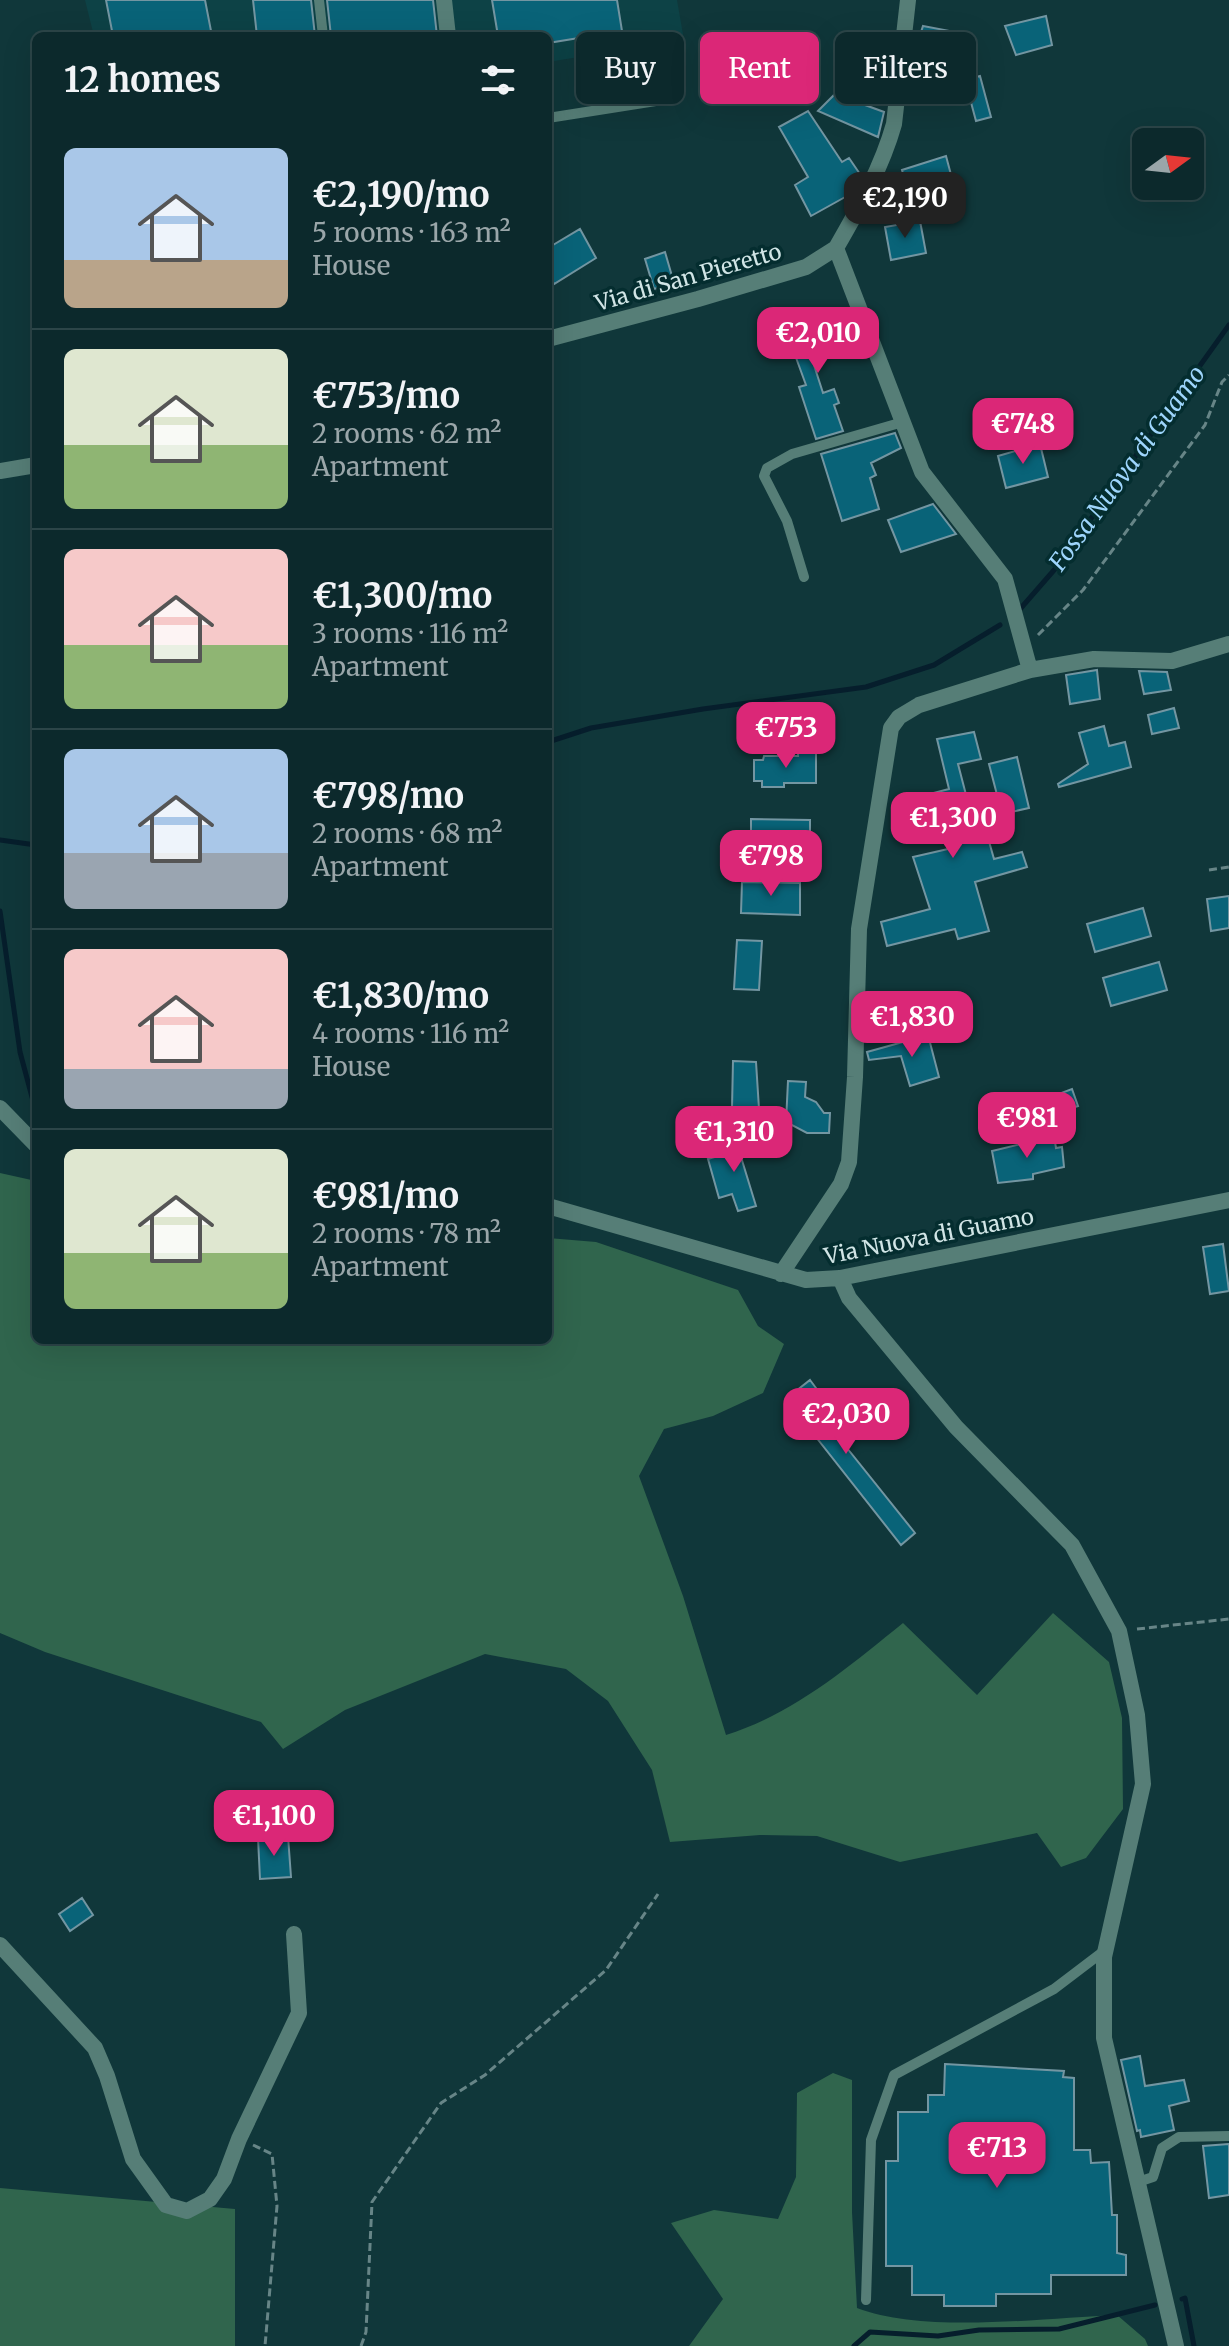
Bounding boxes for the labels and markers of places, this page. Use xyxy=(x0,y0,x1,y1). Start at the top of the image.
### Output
pin: €2,190 xyxy=(840,172,970,240)
pin: €2,010 xyxy=(753,307,883,375)
pin: €748 xyxy=(976,398,1070,466)
pin: €753 xyxy=(739,702,833,770)
pin: €1,300 xyxy=(888,792,1018,860)
pin: €798 xyxy=(724,830,818,898)
pin: €1,830 xyxy=(847,991,977,1059)
pin: €981 xyxy=(980,1092,1074,1160)
pin: €1,310 xyxy=(669,1106,799,1174)
pin: €2,030 xyxy=(781,1388,911,1456)
pin: €1,100 xyxy=(209,1790,339,1858)
pin: €713 xyxy=(950,2122,1044,2190)

